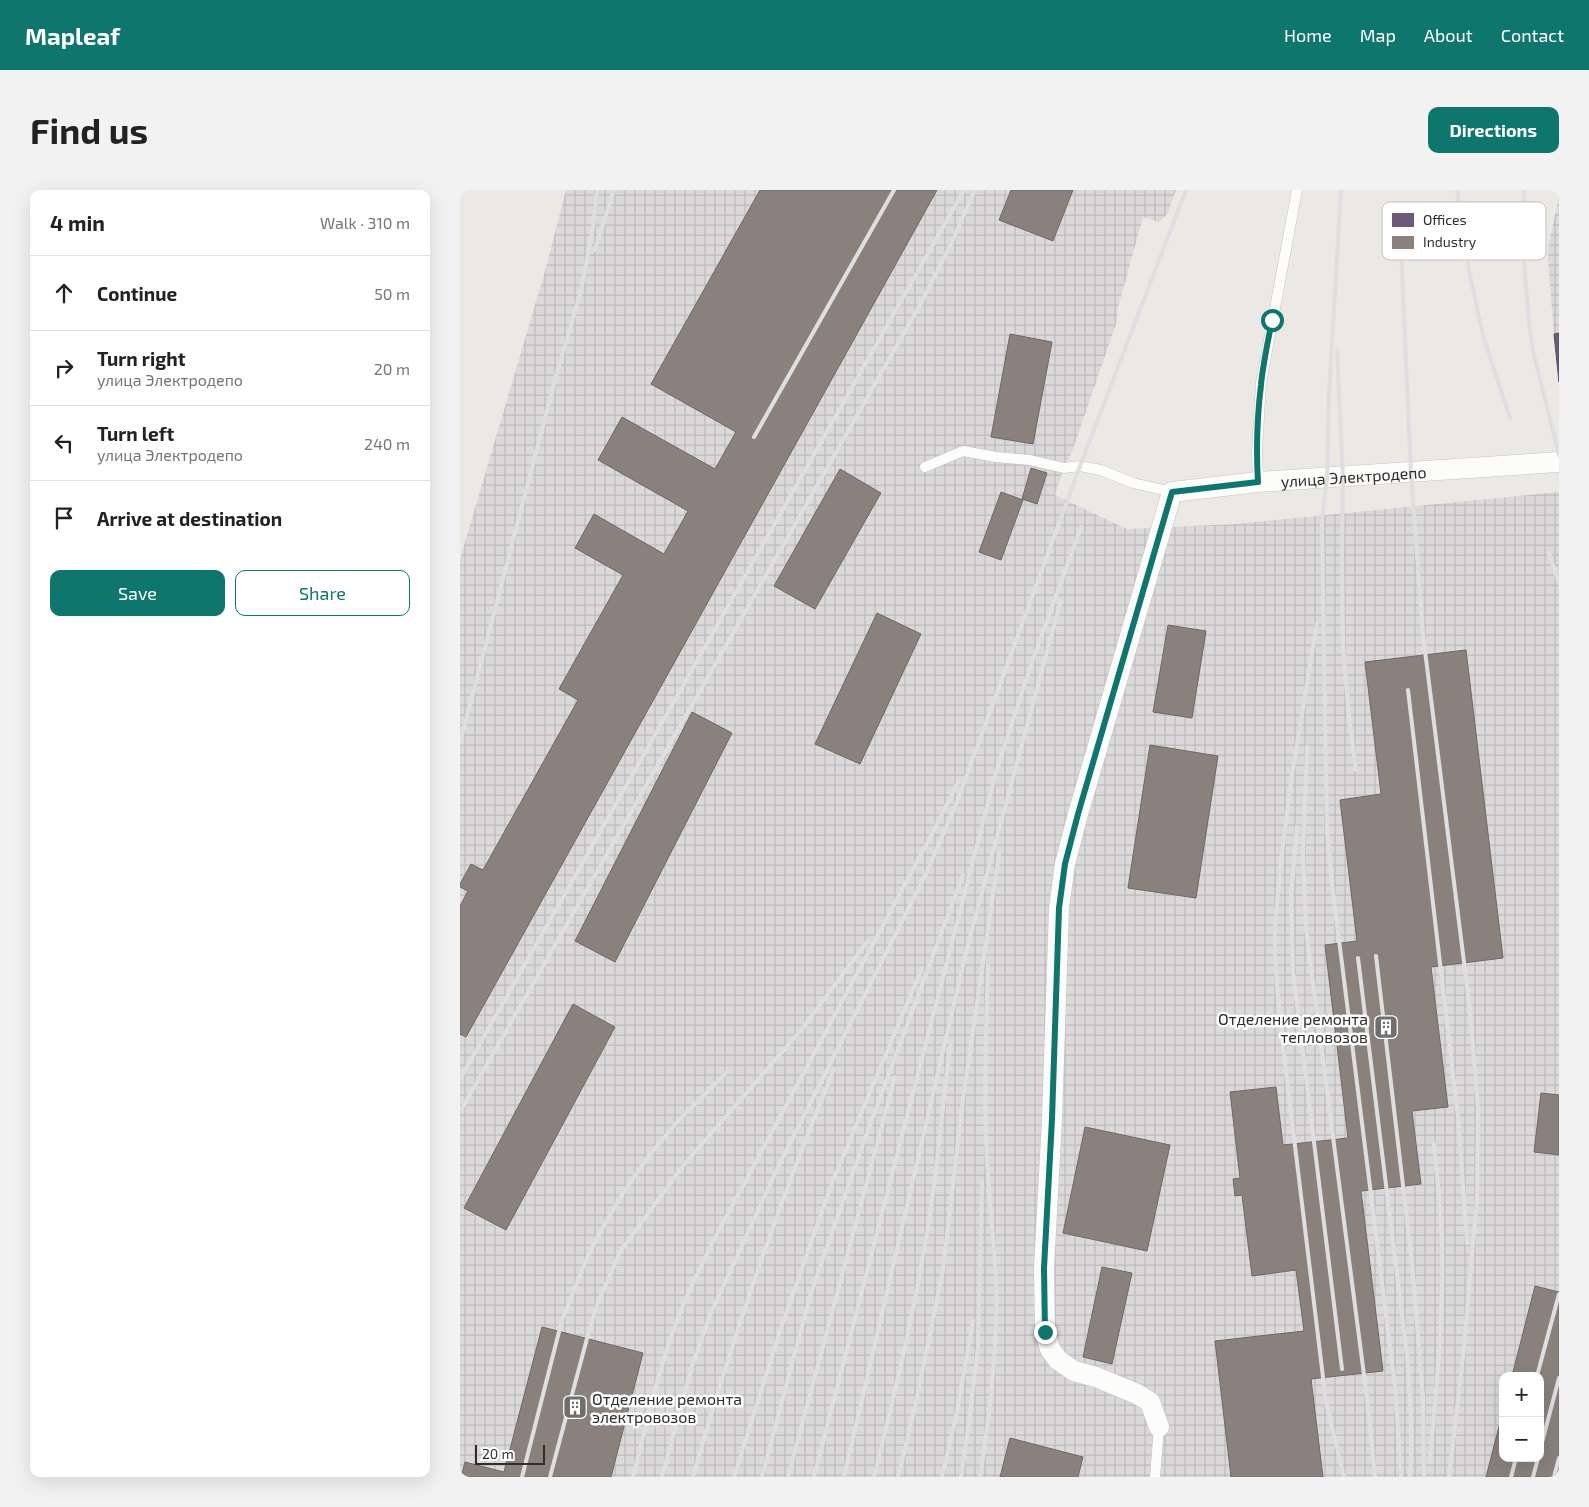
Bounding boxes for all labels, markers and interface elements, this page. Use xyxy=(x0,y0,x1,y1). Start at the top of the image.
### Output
text: Mapleaf xyxy=(25,21,120,50)
text: Home xyxy=(1284,24,1332,46)
text: Map xyxy=(1360,24,1396,46)
text: About xyxy=(1424,24,1473,46)
text: Contact xyxy=(1501,24,1564,46)
button: Directions xyxy=(1428,107,1559,153)
text: Find us xyxy=(30,109,148,151)
legend xyxy=(1382,202,1546,260)
text: 4 min xyxy=(50,210,105,235)
text: Offices xyxy=(1423,211,1467,228)
text: Walk · 310 m xyxy=(320,213,410,232)
text: Industry xyxy=(1423,233,1477,250)
icon: ahead xyxy=(50,279,78,307)
text: Continue xyxy=(97,282,177,305)
text: 50 m xyxy=(374,284,410,303)
route start xyxy=(1261,309,1284,332)
text: Turn right xyxy=(97,347,185,370)
icon: right xyxy=(50,354,78,382)
text: 20 m xyxy=(374,359,410,378)
text: улица Электродепо xyxy=(97,370,243,389)
text: Turn left xyxy=(97,422,174,445)
icon: left xyxy=(50,429,78,457)
text: 240 m xyxy=(364,434,410,453)
text: улица Электродепо xyxy=(97,445,243,464)
street label: улица Электродепо xyxy=(1280,461,1427,491)
icon: arrive xyxy=(50,504,78,532)
text: Arrive at destination xyxy=(97,507,282,530)
button: Save xyxy=(50,570,225,616)
button: Share xyxy=(235,570,410,616)
place label: Отделение ремонта тепловозов xyxy=(1218,1009,1368,1046)
building icon: Отделение ремонта тепловозов xyxy=(1373,1014,1399,1040)
route end xyxy=(1034,1321,1057,1344)
map controls xyxy=(1499,1372,1544,1462)
button: + xyxy=(1499,1372,1544,1417)
place label: Отделение ремонта электровозов xyxy=(592,1389,742,1426)
building icon: Отделение ремонта электровозов xyxy=(562,1394,588,1420)
button: − xyxy=(1499,1417,1544,1462)
scale bar xyxy=(475,1442,545,1465)
text: 20 m xyxy=(482,1445,514,1462)

